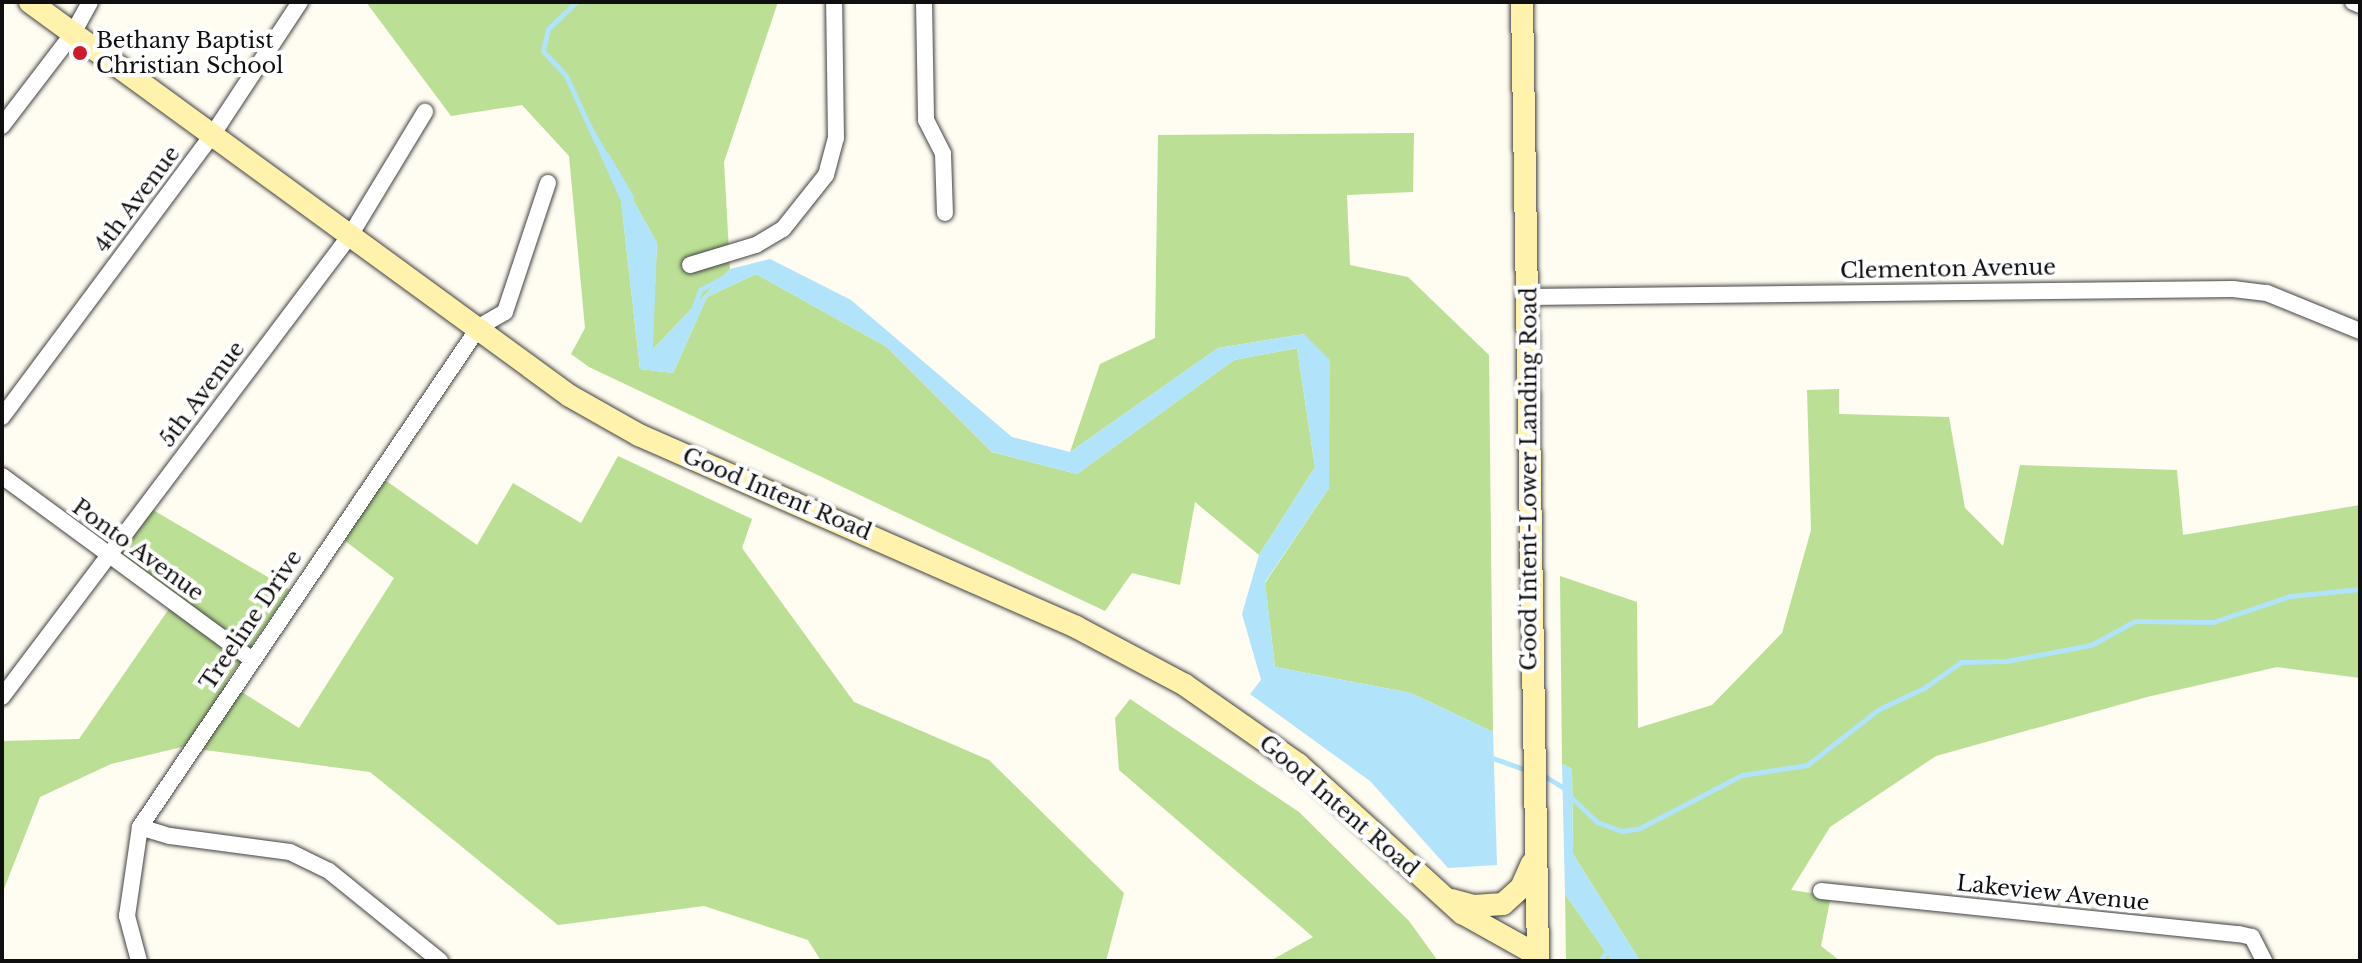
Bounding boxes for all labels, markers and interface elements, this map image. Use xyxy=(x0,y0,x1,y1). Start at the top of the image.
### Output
place label: Bethany Baptist Christian School xyxy=(96,27,283,78)
marker: Bethany Baptist Christian School xyxy=(71,44,89,62)
street label: 4th Avenue xyxy=(88,141,186,257)
street label: Clementon Avenue xyxy=(1839,254,2057,284)
street label: Good Intent-Lower Landing Road xyxy=(1516,287,1542,671)
street label: 5th Avenue xyxy=(154,336,250,452)
street label: Good Intent Road xyxy=(679,442,875,546)
street label: Ponto Avenue xyxy=(67,493,209,607)
street label: Treeline Drive xyxy=(194,545,308,695)
street label: Good Intent Road xyxy=(1254,730,1424,882)
street label: Lakeview Avenue xyxy=(1954,870,2152,916)

